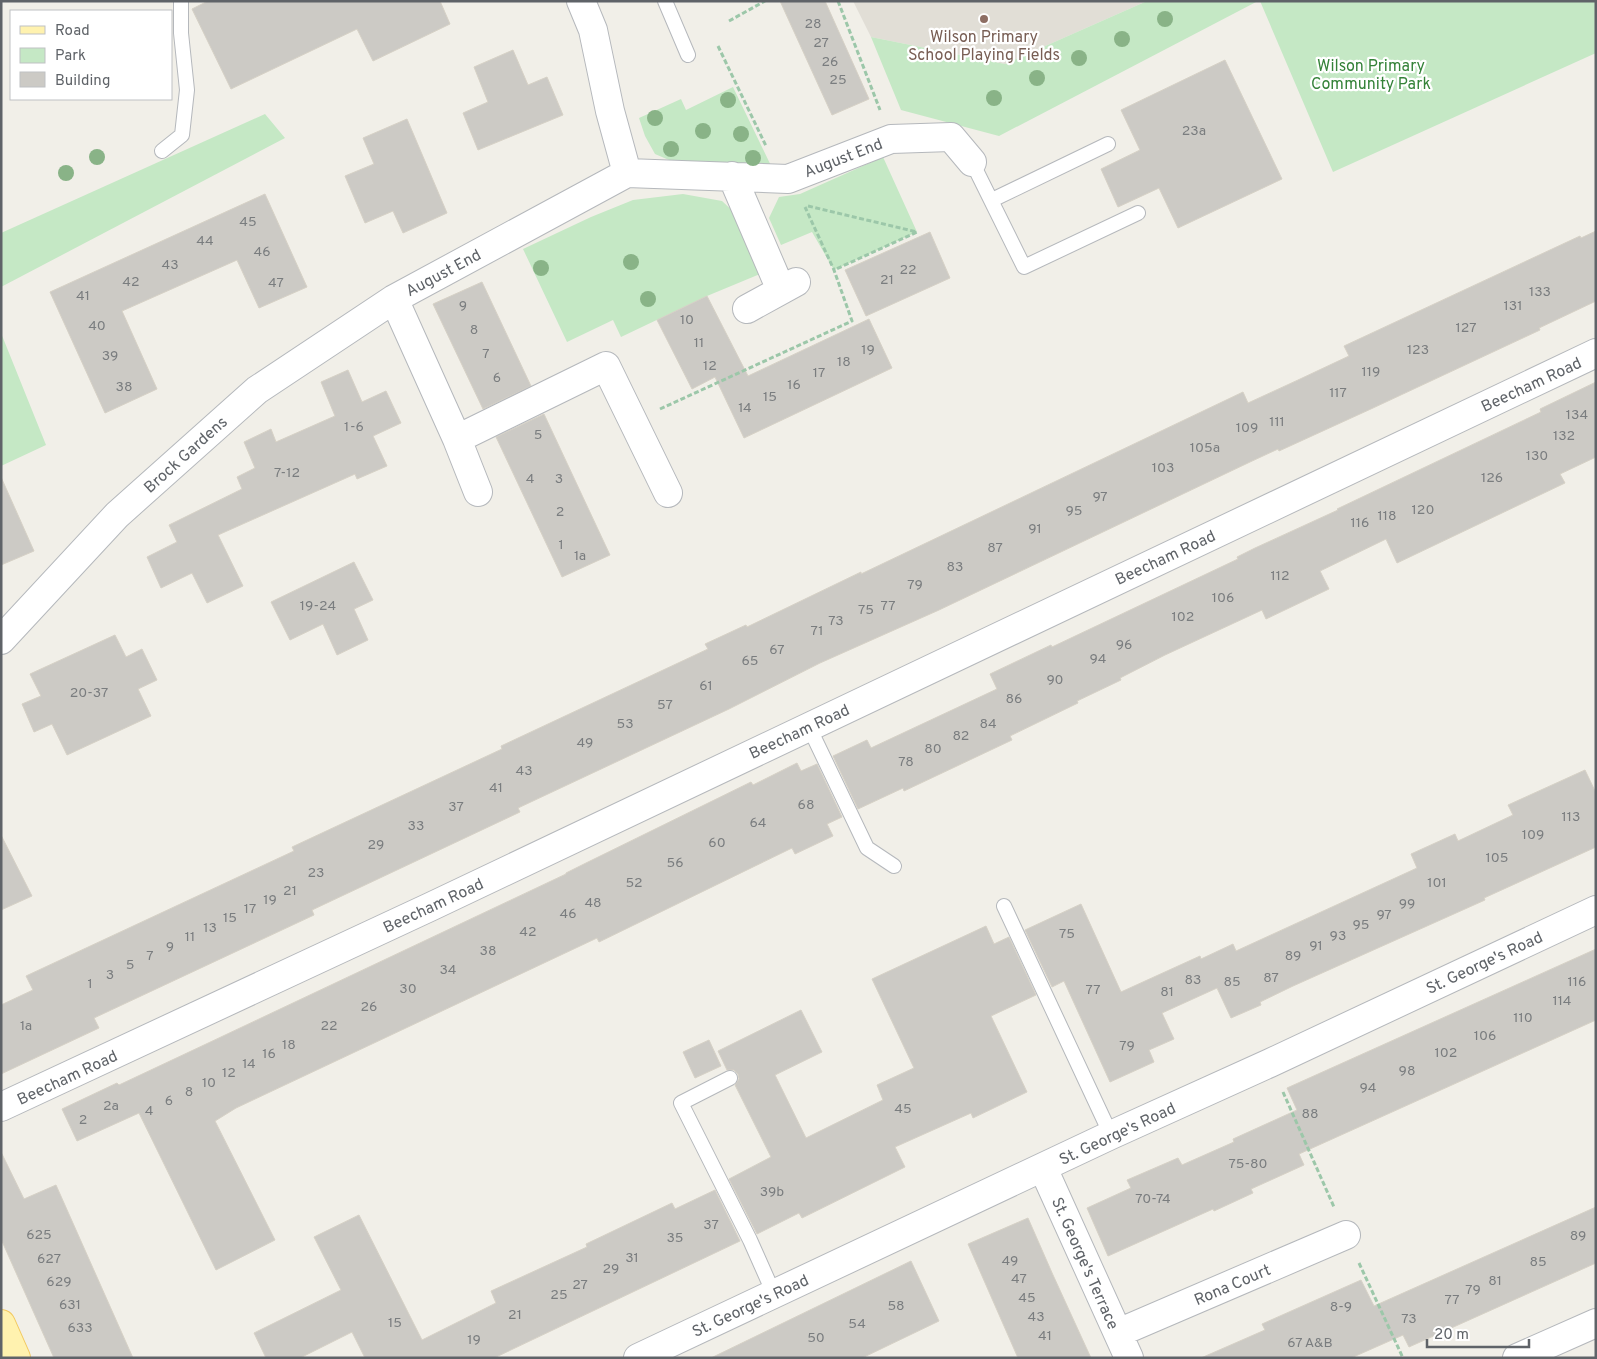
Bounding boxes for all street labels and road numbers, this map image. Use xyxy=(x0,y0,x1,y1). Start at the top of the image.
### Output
street label: August End xyxy=(802,135,886,183)
street label: August End xyxy=(403,246,485,302)
street label: Beecham Road xyxy=(1478,354,1585,418)
street label: Brock Gardens xyxy=(140,413,232,498)
street label: Beecham Road xyxy=(1112,527,1219,591)
street label: Beecham Road xyxy=(746,701,853,765)
street label: Beecham Road xyxy=(380,875,487,939)
street label: St. George's Road xyxy=(1423,928,1546,1000)
street label: Beecham Road xyxy=(14,1047,121,1111)
street label: St. George's Road xyxy=(1056,1099,1179,1171)
street label: St. George's Terrace xyxy=(1046,1195,1122,1333)
street label: Rona Court xyxy=(1191,1261,1274,1311)
street label: St. George's Road xyxy=(689,1271,812,1343)

